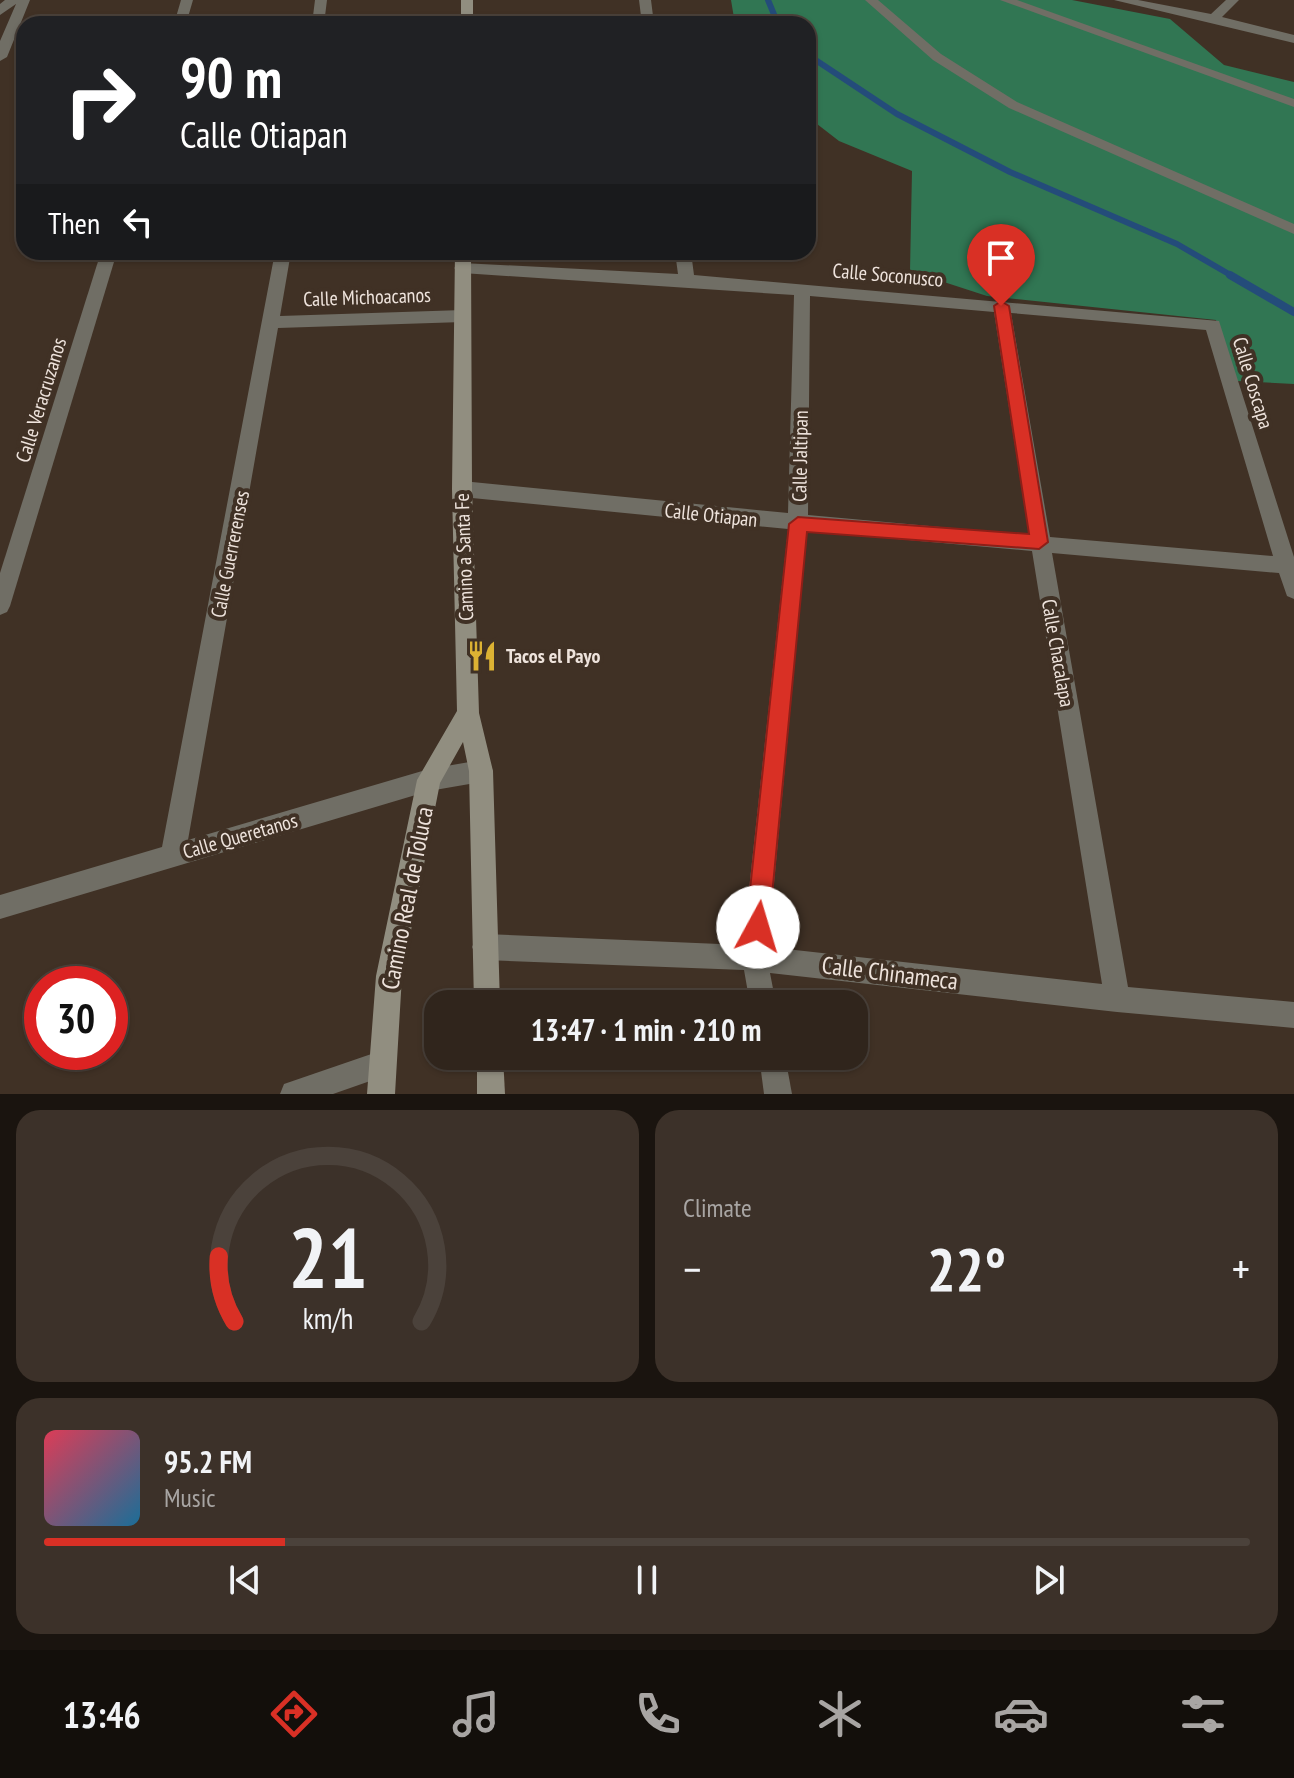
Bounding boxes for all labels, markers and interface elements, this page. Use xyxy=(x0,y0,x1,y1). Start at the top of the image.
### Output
text: 90 m xyxy=(180,41,282,113)
icon: right xyxy=(48,48,152,152)
text: Calle Otiapan xyxy=(180,111,347,158)
icon: left xyxy=(116,200,160,244)
text: Then xyxy=(48,203,100,242)
pin xyxy=(967,224,1035,306)
icon: arrive xyxy=(979,236,1023,280)
street label: Calle Soconusco xyxy=(832,257,944,293)
street label: Calle Michoacanos xyxy=(303,282,431,312)
street label: Calle Veracruzanos xyxy=(10,334,72,465)
street label: Calle Coscapa xyxy=(1227,334,1279,432)
street label: Calle Jaltipan xyxy=(786,410,814,502)
street label: Calle Guerrerenses xyxy=(205,488,255,620)
street label: Camino a Santa Fe xyxy=(449,493,479,621)
street label: Calle Otiapan xyxy=(663,497,759,533)
street label: Calle Chacalapa xyxy=(1036,597,1080,709)
restaurant icon: Tacos el Payo xyxy=(465,639,499,673)
place label: Tacos el Payo xyxy=(506,643,600,669)
street label: Camino Real de Toluca xyxy=(374,804,440,992)
street label: Calle Queretanos xyxy=(180,807,301,865)
position arrow xyxy=(716,885,800,969)
street label: Calle Chinameca xyxy=(820,949,960,997)
speed limit sign: 30 xyxy=(24,966,128,1070)
text: 13:47 · 1 min · 210 m xyxy=(531,1010,761,1049)
text: Climate xyxy=(683,1191,752,1224)
text: 21 xyxy=(288,1203,367,1311)
text: 22° xyxy=(927,1230,1006,1308)
text: − xyxy=(683,1240,701,1297)
text: + xyxy=(1232,1240,1250,1297)
text: km/h xyxy=(302,1300,353,1337)
text: 95.2 FM xyxy=(164,1442,252,1481)
text: Music xyxy=(164,1481,216,1514)
icon: previous xyxy=(223,1558,267,1602)
icon: pause xyxy=(625,1558,669,1602)
icon: next xyxy=(1027,1558,1071,1602)
icon: directions xyxy=(266,1686,322,1742)
icon: music xyxy=(448,1686,504,1742)
icon: phone xyxy=(630,1686,686,1742)
icon: climate xyxy=(812,1686,868,1742)
icon: car xyxy=(993,1686,1049,1742)
icon: filters xyxy=(1175,1686,1231,1742)
text: 13:46 xyxy=(63,1691,141,1738)

